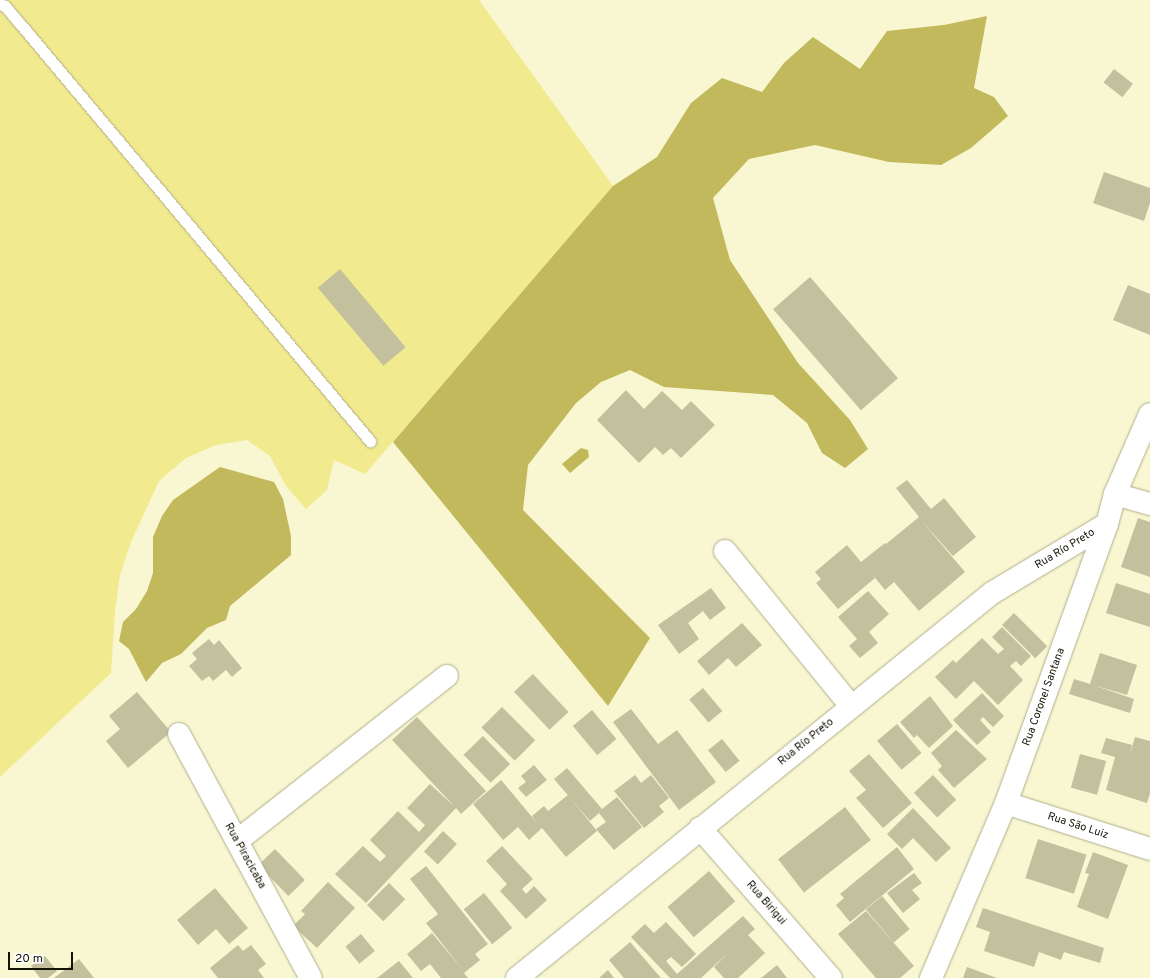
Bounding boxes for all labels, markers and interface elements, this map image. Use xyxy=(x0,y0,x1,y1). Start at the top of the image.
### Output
street label: Rua Río Preto xyxy=(1033,526,1097,572)
street label: Rua Coronel Santana xyxy=(1020,646,1068,748)
street label: Rua Río Preto xyxy=(776,716,836,768)
street label: Rua São Luiz xyxy=(1046,810,1110,842)
street label: Rua Piracicaba xyxy=(222,821,268,891)
street label: Rua Birigui xyxy=(743,878,789,928)
scale bar xyxy=(10,944,75,970)
text: 20 m xyxy=(15,951,43,967)

